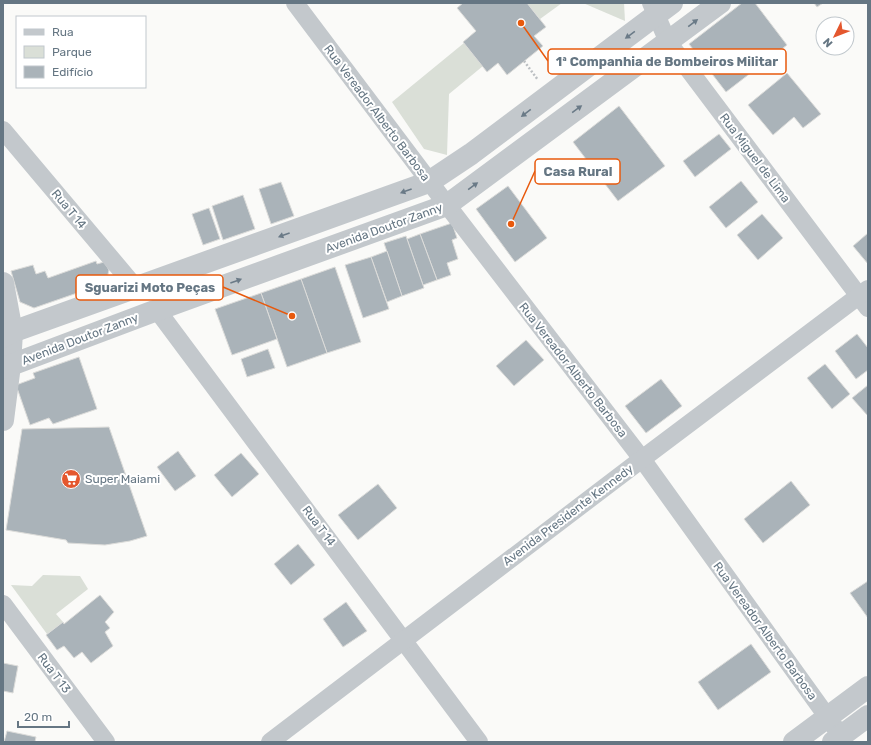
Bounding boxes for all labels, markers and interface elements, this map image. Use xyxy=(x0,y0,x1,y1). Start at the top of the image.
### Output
legend xyxy=(16,16,146,88)
north arrow xyxy=(815,16,855,56)
one-way arrow xyxy=(688,19,699,28)
text: Rua xyxy=(52,25,74,39)
one-way arrow xyxy=(624,30,635,39)
text: N xyxy=(821,35,836,50)
street label: Rua Vereador Alberto Barbosa xyxy=(321,42,433,184)
text: Parque xyxy=(52,45,92,59)
callout: 1ª Companhia de Bombeiros Militar xyxy=(548,49,786,74)
text: 1ª Companhia de Bombeiros Militar xyxy=(556,54,778,69)
text: Edifício xyxy=(52,65,93,79)
one-way arrow xyxy=(572,105,583,113)
one-way arrow xyxy=(520,108,531,117)
street label: Rua Miguel de Lima xyxy=(717,111,793,205)
callout: Casa Rural xyxy=(535,159,620,184)
text: Casa Rural xyxy=(544,164,612,179)
one-way arrow xyxy=(467,182,478,190)
street label: Rua T 14 xyxy=(49,187,90,232)
one-way arrow xyxy=(399,188,411,194)
street label: Avenida Doutor Zanny xyxy=(323,200,445,256)
one-way arrow xyxy=(277,232,289,238)
callout: Sguarizi Moto Peças xyxy=(76,275,223,300)
one-way arrow xyxy=(231,278,243,284)
text: Sguarizi Moto Peças xyxy=(85,280,215,295)
street label: Rua Vereador Alberto Barbosa xyxy=(516,300,630,440)
street label: Avenida Doutor Zanny xyxy=(20,310,141,368)
street label: Avenida Presidente Kennedy xyxy=(500,461,636,569)
supermarket icon: Super Maiami xyxy=(60,468,82,490)
place label: Super Maiami xyxy=(85,472,160,486)
street label: Rua T 14 xyxy=(299,503,339,549)
street label: Rua Vereador Alberto Barbosa xyxy=(710,559,820,703)
street label: Rua T 13 xyxy=(34,650,74,696)
scale bar xyxy=(18,703,69,729)
text: 20 m xyxy=(24,710,52,724)

